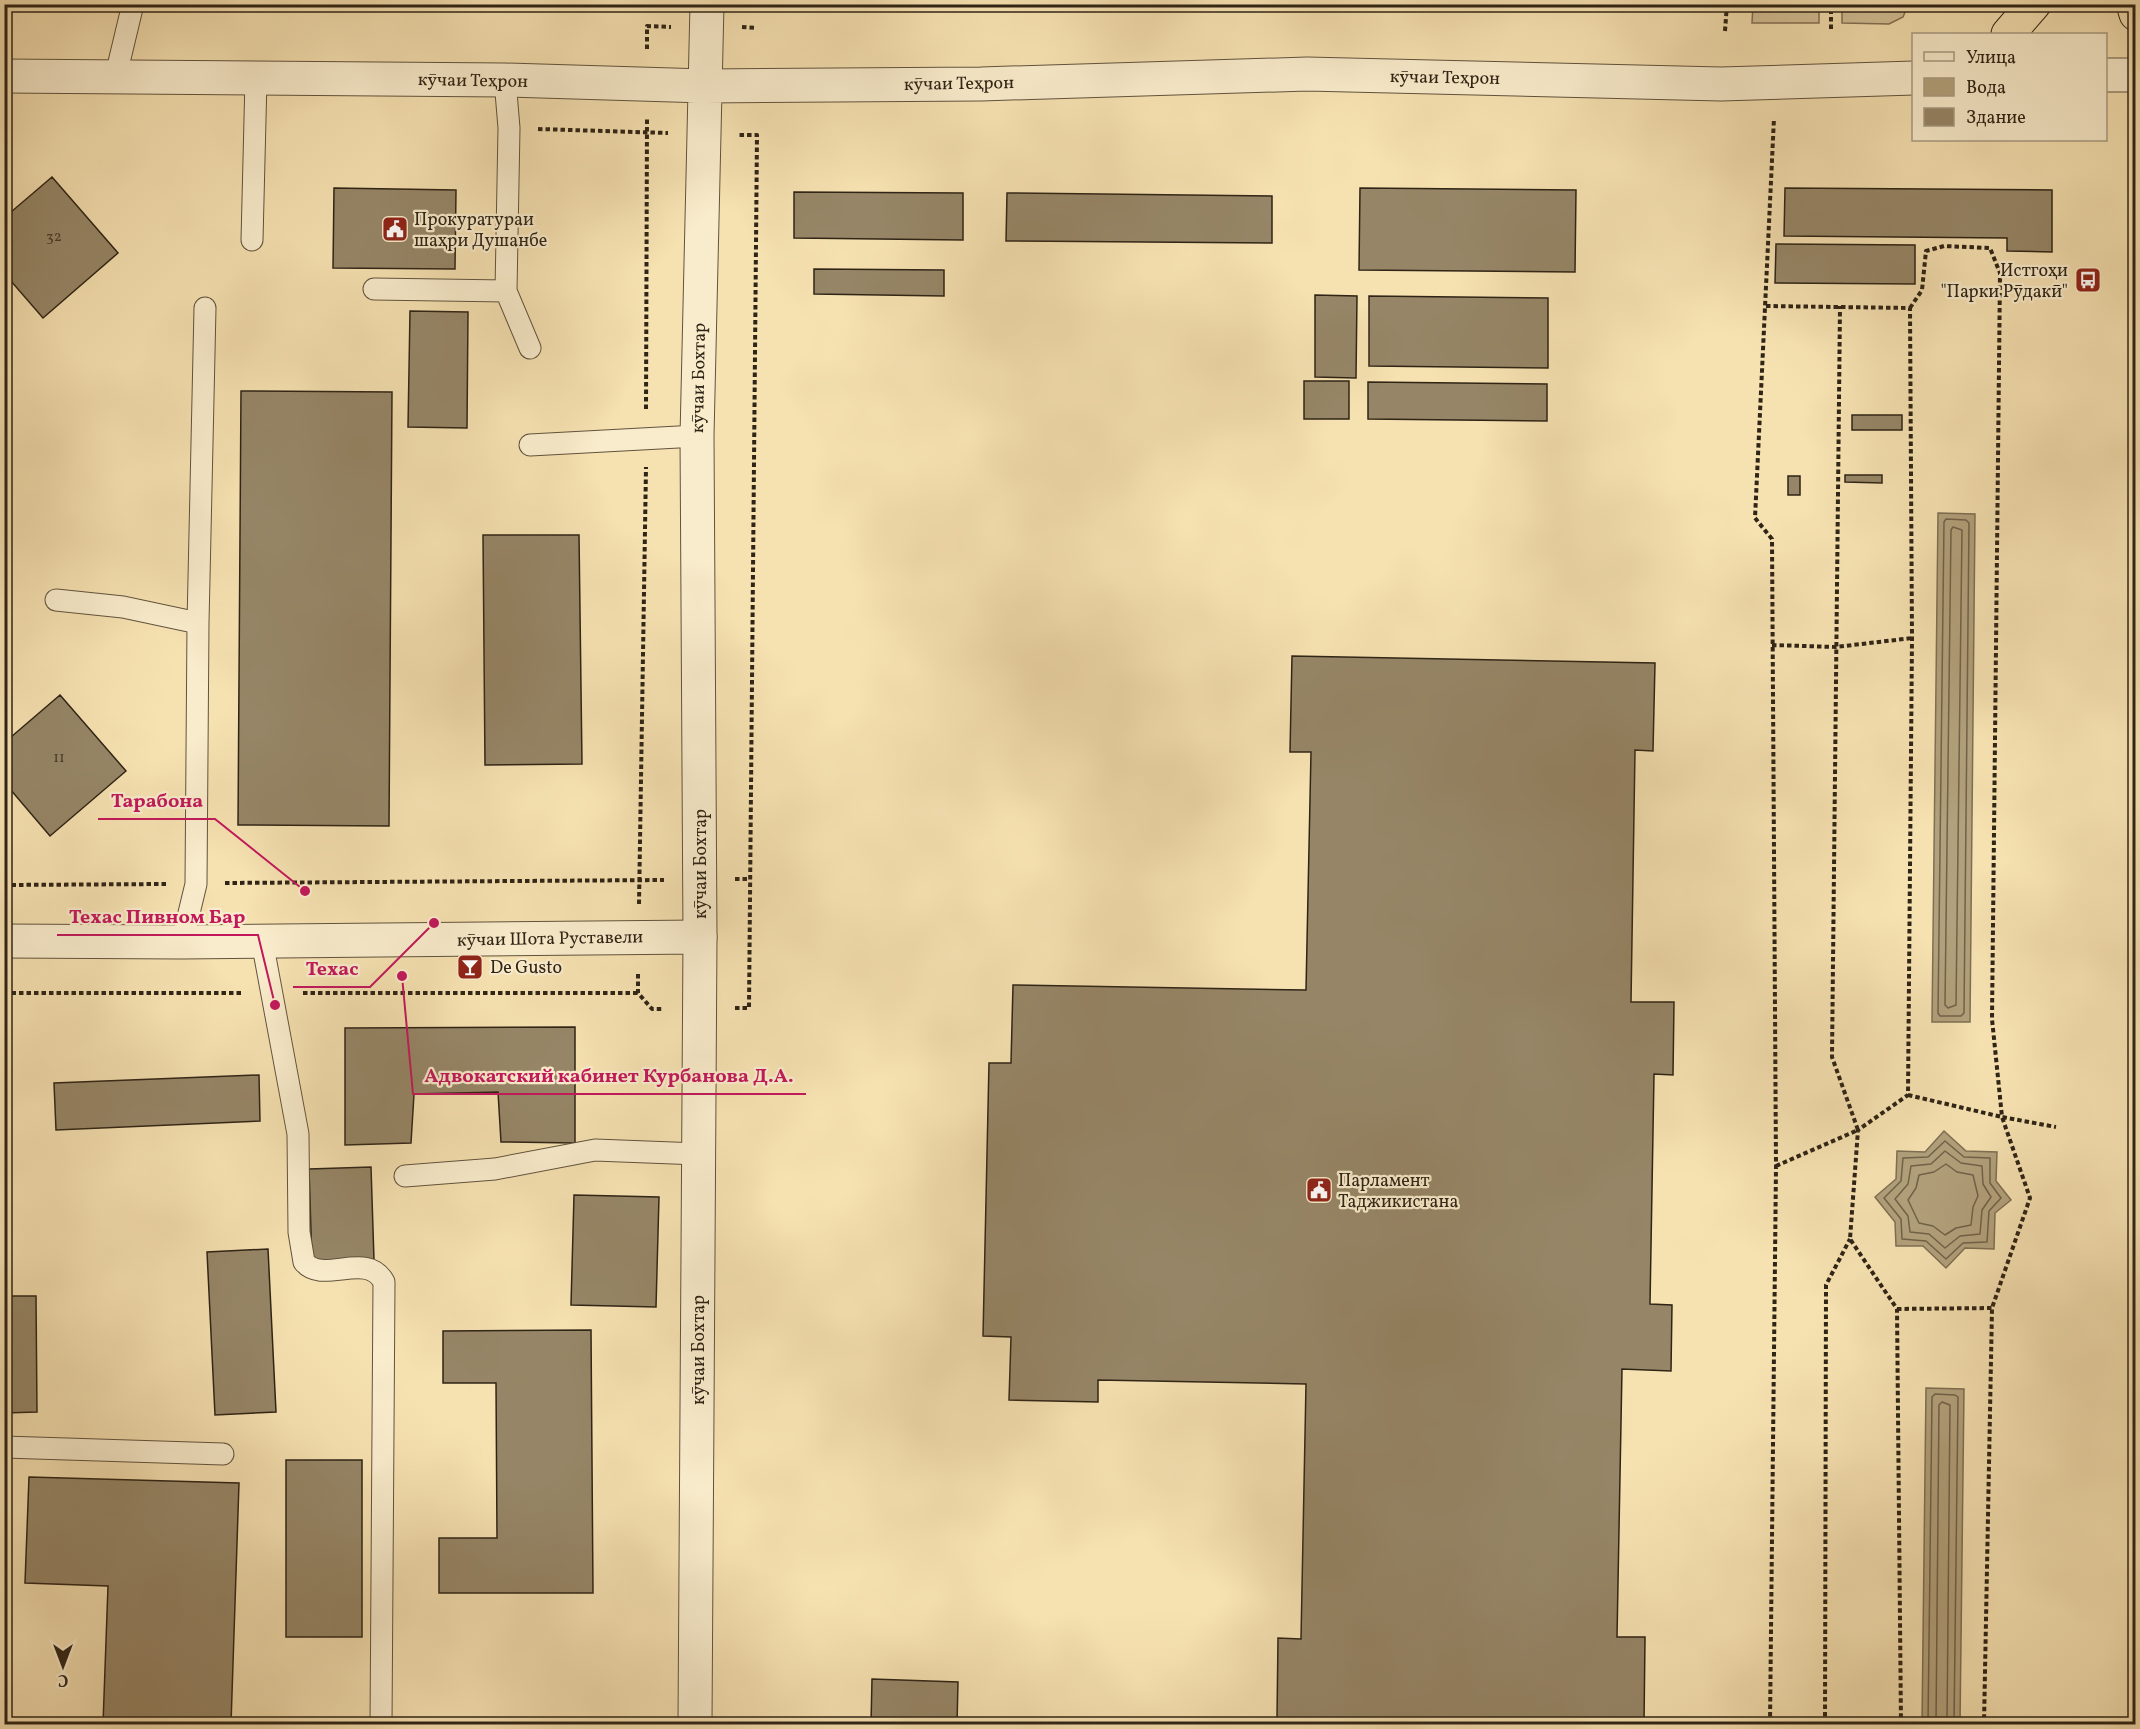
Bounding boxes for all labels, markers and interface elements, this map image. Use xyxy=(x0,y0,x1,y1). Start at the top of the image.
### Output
legend xyxy=(1912,33,2107,141)
text: Улица xyxy=(1966,46,2016,71)
street label: кӯчаи Теҳрон xyxy=(1390,65,1500,92)
street label: кӯчаи Теҳрон xyxy=(418,68,528,95)
street label: кӯчаи Теҳрон xyxy=(904,71,1014,98)
text: Вода xyxy=(1966,76,2006,101)
text: Здание xyxy=(1966,106,2026,131)
place label: Прокуратураи шаҳри Душанбе xyxy=(414,208,547,254)
public building icon: Прокуратураи шаҳри Душанбе xyxy=(380,214,410,244)
house number: 32 xyxy=(46,227,62,248)
place label: Истгоҳи "Парки Рӯдакӣ" xyxy=(1940,259,2068,305)
bus stop icon: Истгоҳи "Парки Рӯдакӣ" xyxy=(2073,265,2103,295)
street label: кӯчаи Бохтар xyxy=(686,323,713,433)
house number: 11 xyxy=(53,748,65,769)
callout: Тарабона xyxy=(98,781,215,819)
text: Тарабона xyxy=(111,788,203,816)
street label: кӯчаи Бохтар xyxy=(689,809,714,919)
callout: Техас Пивном Бар xyxy=(57,897,258,935)
text: Техас Пивном Бар xyxy=(69,904,245,932)
street label: кӯчаи Шота Руставели xyxy=(457,925,643,954)
callout: Техас xyxy=(293,949,370,987)
bar icon: De Gusto xyxy=(455,952,485,982)
text: Техас xyxy=(305,956,359,984)
place label: De Gusto xyxy=(490,956,562,981)
callout: Адвокатский кабинет Курбанова Д.А. xyxy=(413,1056,806,1094)
text: Адвокатский кабинет Курбанова Д.А. xyxy=(424,1063,794,1091)
place label: Парламент Таджикистана xyxy=(1338,1169,1459,1215)
public building icon: Парламент Таджикистана xyxy=(1304,1175,1334,1205)
street label: кӯчаи Бохтар xyxy=(687,1295,712,1405)
north arrow xyxy=(33,1636,93,1696)
text: С xyxy=(58,1668,68,1690)

